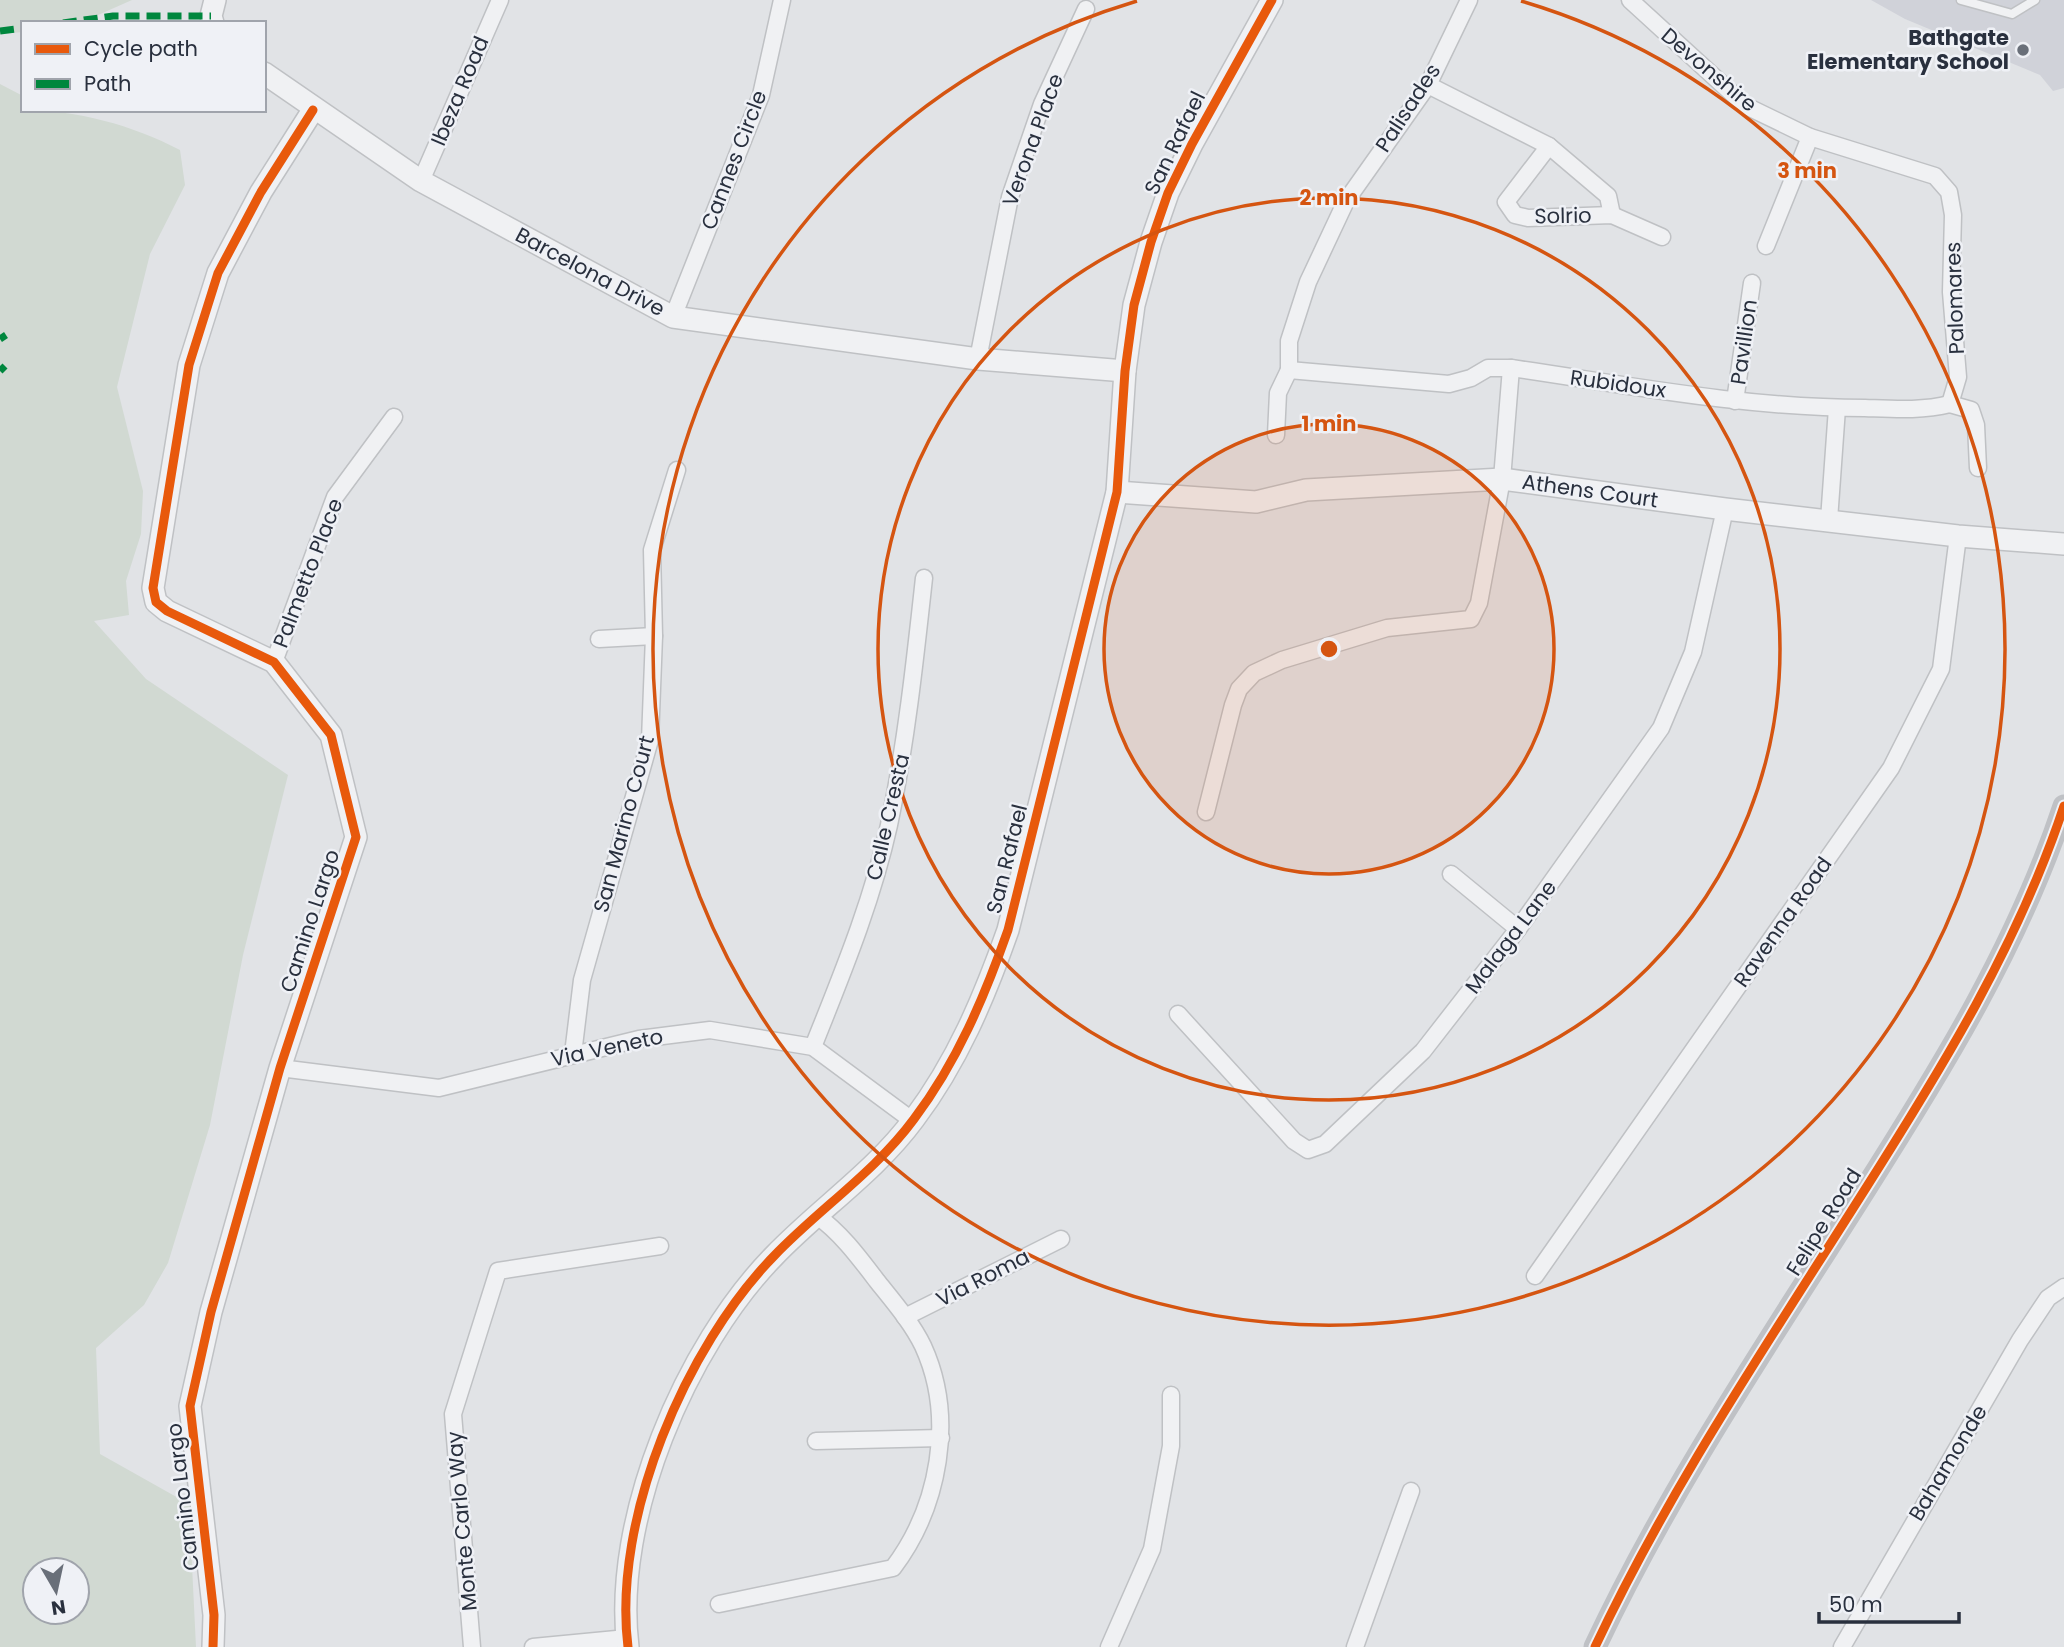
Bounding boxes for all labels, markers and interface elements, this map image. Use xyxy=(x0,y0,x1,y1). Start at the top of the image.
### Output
legend xyxy=(21,21,266,112)
street label: Devonshire xyxy=(1655,21,1763,118)
place label: Bathgate Elementary School xyxy=(1807,23,2009,76)
street label: Ibeza Road xyxy=(423,32,496,150)
text: Cycle path xyxy=(84,34,198,63)
marker: Bathgate Elementary School xyxy=(2015,42,2031,58)
street label: Palisades xyxy=(1368,58,1447,158)
text: Path xyxy=(84,69,131,98)
street label: Verona Place xyxy=(995,70,1070,210)
street label: Cannes Circle xyxy=(694,86,773,234)
street label: San Rafael xyxy=(1137,86,1212,199)
text: 3 min xyxy=(1777,156,1837,185)
text: 2 min xyxy=(1299,183,1359,212)
street label: Solrio xyxy=(1534,201,1592,230)
street label: Barcelona Drive xyxy=(511,220,670,323)
street label: Palomares xyxy=(1938,241,1971,355)
street label: Pavillion xyxy=(1723,297,1764,386)
street label: Rubidoux xyxy=(1568,362,1668,405)
text: 1 min xyxy=(1302,409,1356,438)
street label: Athens Court xyxy=(1520,467,1660,514)
street label: Palmetto Place xyxy=(266,494,349,652)
centre of rings xyxy=(1317,637,1341,661)
street label: San Marino Court xyxy=(586,732,661,915)
street label: Calle Cresta xyxy=(859,751,916,883)
street label: San Rafael xyxy=(979,801,1034,917)
street label: Camino Largo xyxy=(273,846,346,996)
street label: Ravenna Road xyxy=(1727,851,1838,993)
street label: Malaga Lane xyxy=(1458,874,1563,999)
street label: Via Veneto xyxy=(548,1021,666,1074)
street label: Felipe Road xyxy=(1779,1163,1868,1281)
street label: Via Roma xyxy=(931,1242,1034,1313)
street label: Bahamonde xyxy=(1902,1399,1994,1526)
street label: Camino Largo xyxy=(159,1422,206,1572)
street label: Monte Carlo Way xyxy=(439,1430,484,1612)
north arrow xyxy=(21,1556,91,1626)
scale bar xyxy=(1819,1580,1959,1624)
text: 50 m xyxy=(1829,1590,1883,1619)
text: N xyxy=(49,1593,68,1622)

